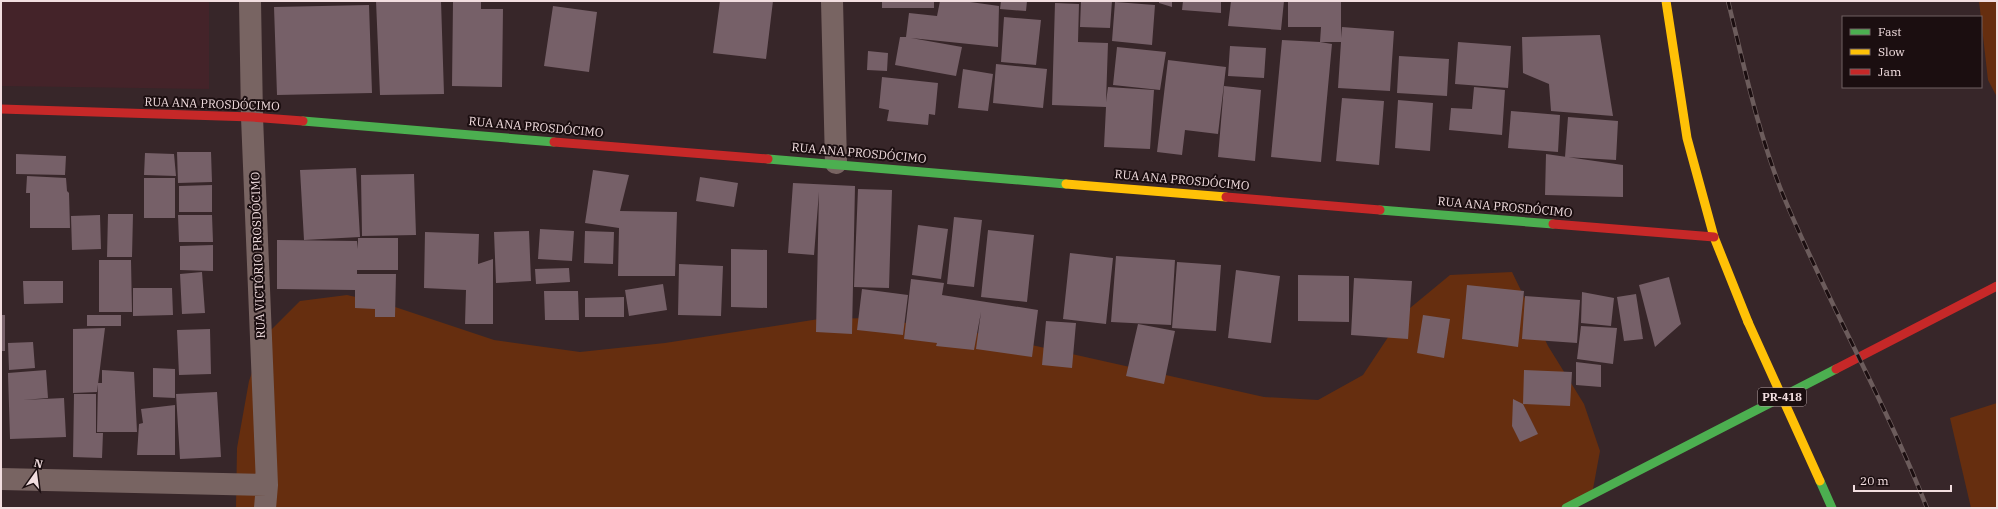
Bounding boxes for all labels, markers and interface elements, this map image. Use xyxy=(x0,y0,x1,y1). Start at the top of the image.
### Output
legend xyxy=(1842,16,1982,88)
text: Fast xyxy=(1878,24,1902,39)
text: Slow xyxy=(1878,44,1905,59)
text: Jam xyxy=(1878,64,1902,79)
street label: RUA ANA PROSDÓCIMO xyxy=(144,94,280,113)
street label: RUA ANA PROSDÓCIMO xyxy=(468,113,604,140)
street label: RUA ANA PROSDÓCIMO xyxy=(791,139,927,166)
street label: RUA ANA PROSDÓCIMO xyxy=(1114,166,1250,193)
street label: RUA VICTÓRIO PROSDÓCIMO xyxy=(247,171,268,339)
street label: RUA ANA PROSDÓCIMO xyxy=(1437,193,1573,220)
road number: PR-418 xyxy=(1758,388,1806,406)
north arrow xyxy=(16,453,56,493)
text: N xyxy=(33,455,45,471)
scale bar xyxy=(1854,467,1951,493)
text: 20 m xyxy=(1860,473,1889,488)

